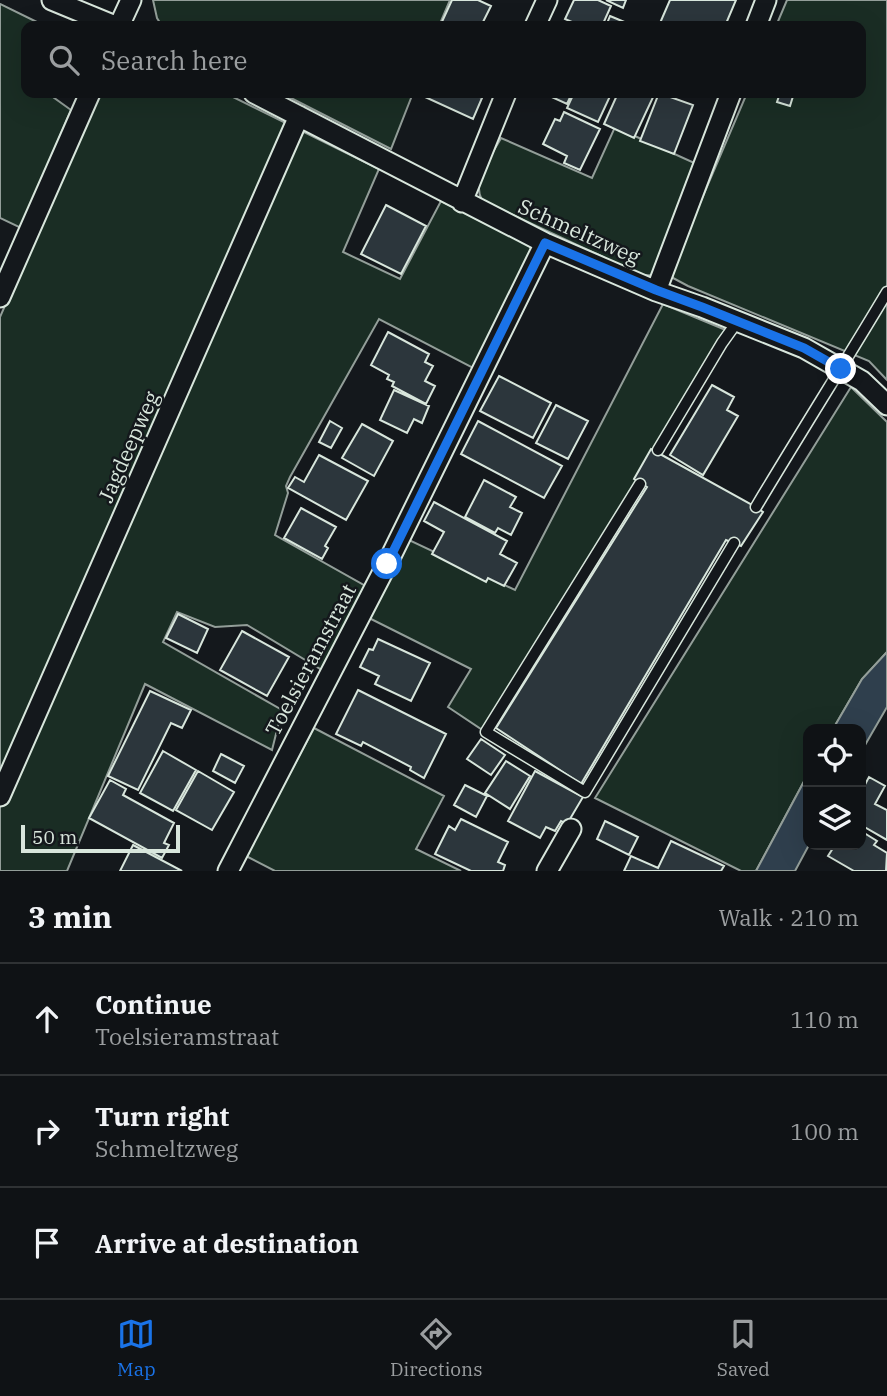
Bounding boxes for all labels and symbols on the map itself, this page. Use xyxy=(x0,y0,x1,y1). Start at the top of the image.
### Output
street label: Schmeltzweg xyxy=(514,192,645,271)
route end xyxy=(825,353,856,384)
street label: Jagdeepweg xyxy=(91,386,165,507)
route start xyxy=(371,548,402,579)
street label: Toelsieramstraat xyxy=(258,579,362,740)
scale bar xyxy=(21,822,180,854)

